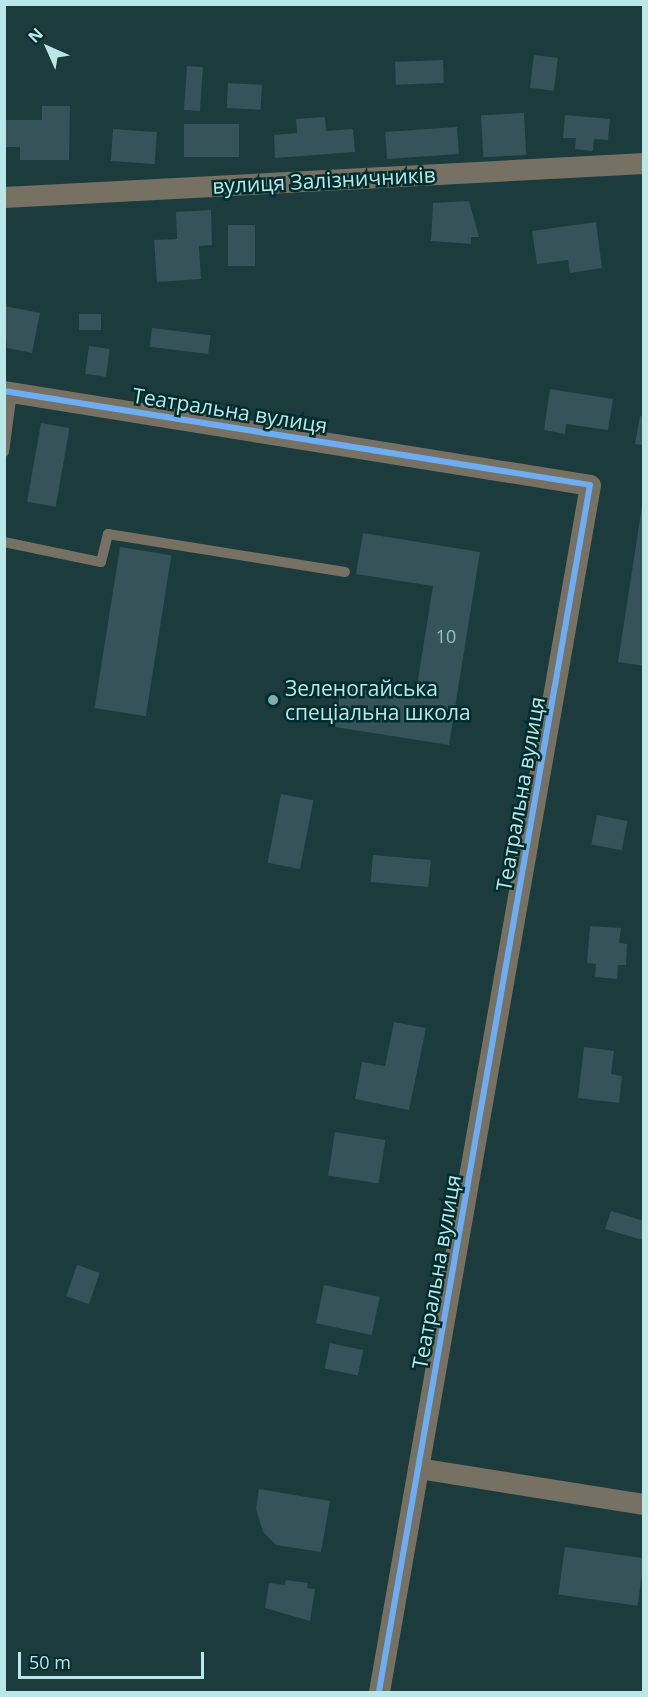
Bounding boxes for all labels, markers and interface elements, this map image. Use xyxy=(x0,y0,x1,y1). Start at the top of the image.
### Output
north arrow xyxy=(18,18,78,78)
text: N xyxy=(23,23,48,48)
street label: вулиця Залізничників xyxy=(212,162,436,198)
street label: Театральна вулиця xyxy=(131,382,329,438)
house number: 10 xyxy=(436,625,456,647)
place label: Зеленогайська спеціальна школа xyxy=(285,675,471,725)
marker: Зеленогайська спеціальна школа xyxy=(266,693,280,707)
street label: Театральна вулиця xyxy=(490,695,550,893)
street label: Театральна вулиця xyxy=(406,1173,466,1371)
scale bar xyxy=(21,1640,207,1678)
text: 50 m xyxy=(29,1650,71,1674)

